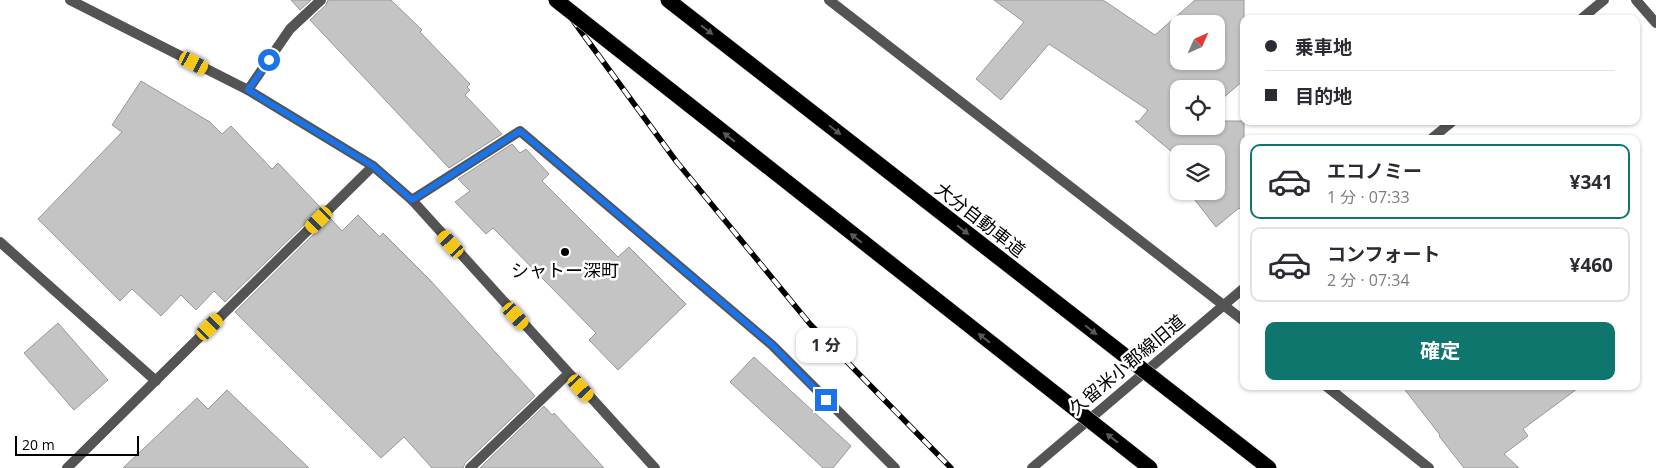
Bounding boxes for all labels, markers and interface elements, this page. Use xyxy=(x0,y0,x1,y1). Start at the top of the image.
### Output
north arrow xyxy=(1170,15,1225,70)
map controls xyxy=(1170,15,1225,200)
one-way arrow xyxy=(700,25,714,35)
text: 乗車地 xyxy=(1295,34,1352,60)
route start xyxy=(258,49,280,71)
car xyxy=(177,50,210,76)
button: locate xyxy=(1170,80,1225,135)
text: 目的地 xyxy=(1295,83,1352,109)
one-way arrow xyxy=(828,125,842,135)
one-way arrow xyxy=(722,132,735,142)
button: layers xyxy=(1170,145,1225,200)
text: エコノミー xyxy=(1327,158,1422,184)
icon: car xyxy=(1267,159,1312,204)
text: ¥341 xyxy=(1570,169,1613,195)
street label: 大分自動車道 xyxy=(931,177,1031,262)
text: 1 分 · 07:33 xyxy=(1327,186,1410,208)
car xyxy=(303,204,334,236)
one-way arrow xyxy=(956,225,969,236)
car xyxy=(435,228,466,260)
one-way arrow xyxy=(850,232,863,243)
text: コンフォート xyxy=(1327,241,1440,267)
icon: car xyxy=(1267,242,1312,287)
marker: シャトー深町 xyxy=(559,246,571,258)
text: ¥460 xyxy=(1570,252,1613,278)
place label: シャトー深町 xyxy=(511,258,619,282)
text: 2 分 · 07:34 xyxy=(1327,269,1410,291)
car xyxy=(500,300,531,332)
street label: 久留米小郡線旧道 xyxy=(1063,309,1189,420)
car xyxy=(194,311,225,343)
button: 確定 xyxy=(1265,322,1615,380)
one-way arrow xyxy=(1084,325,1098,335)
callout: 1 分 xyxy=(796,328,856,362)
one-way arrow xyxy=(977,333,991,343)
text: 1 分 xyxy=(811,334,841,356)
car xyxy=(565,372,596,404)
route end xyxy=(815,389,837,411)
scale bar xyxy=(15,433,139,456)
one-way arrow xyxy=(1105,433,1119,443)
text: 20 m xyxy=(22,435,55,454)

